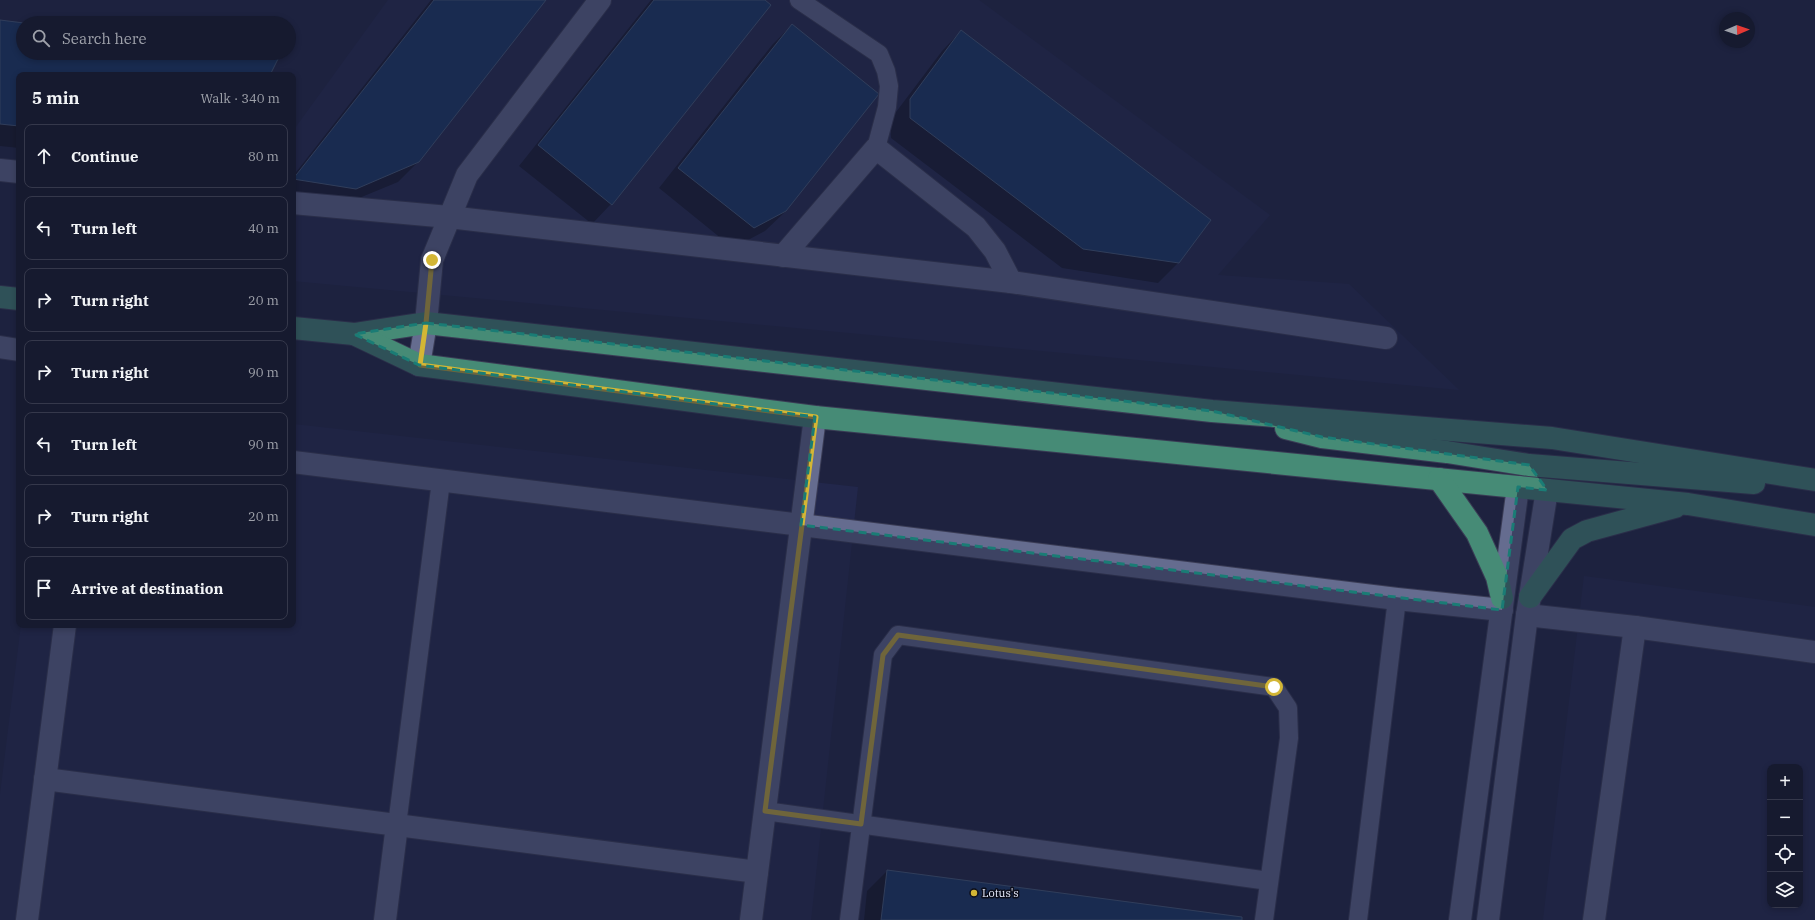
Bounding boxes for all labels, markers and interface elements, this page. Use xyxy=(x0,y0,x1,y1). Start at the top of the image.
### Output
north arrow xyxy=(1719,12,1755,48)
search box xyxy=(16,16,296,60)
icon: search xyxy=(30,27,52,49)
text: Search here xyxy=(62,29,147,48)
text: 5 min xyxy=(32,87,80,109)
text: Walk · 340 m xyxy=(201,90,280,107)
icon: ahead xyxy=(33,145,55,167)
text: Continue xyxy=(71,147,138,166)
text: 80 m xyxy=(248,148,279,165)
icon: left xyxy=(33,217,55,239)
text: Turn left xyxy=(71,219,137,238)
text: 40 m xyxy=(248,220,279,237)
route end xyxy=(423,251,441,269)
icon: right xyxy=(33,289,55,311)
text: Turn right xyxy=(71,291,149,310)
text: 20 m xyxy=(248,292,279,309)
icon: right xyxy=(33,361,55,383)
text: Turn right xyxy=(71,363,149,382)
text: 90 m xyxy=(248,364,279,381)
icon: left xyxy=(33,433,55,455)
text: Turn left xyxy=(71,435,137,454)
text: 90 m xyxy=(248,436,279,453)
icon: right xyxy=(33,505,55,527)
text: Turn right xyxy=(71,507,149,526)
text: 20 m xyxy=(248,508,279,525)
icon: arrive xyxy=(33,577,55,599)
text: Arrive at destination xyxy=(71,579,223,598)
route start xyxy=(1265,678,1283,696)
map controls xyxy=(1767,764,1803,908)
button: + xyxy=(1767,764,1803,800)
button: − xyxy=(1767,800,1803,836)
button: locate xyxy=(1767,836,1803,872)
button: layers xyxy=(1767,872,1803,908)
place label: Lotus's xyxy=(982,886,1019,900)
marker: Lotus's xyxy=(969,888,979,898)

